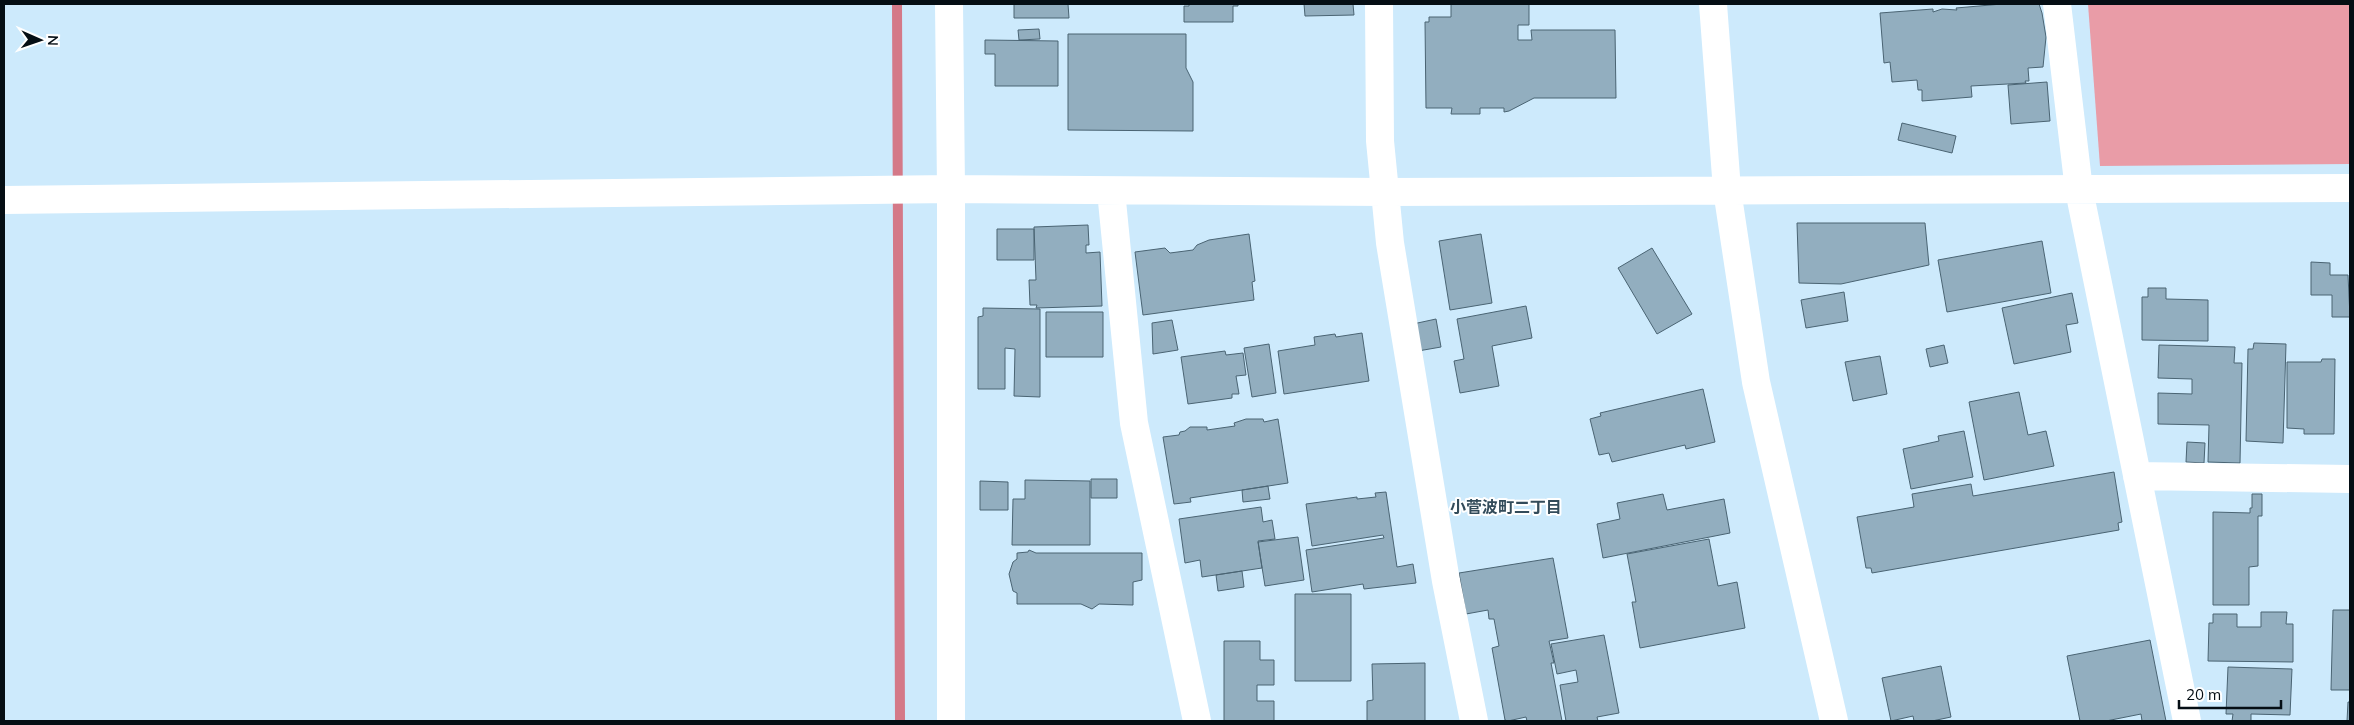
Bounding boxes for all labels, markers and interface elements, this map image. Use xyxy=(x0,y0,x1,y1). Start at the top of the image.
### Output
north arrow xyxy=(15,15,65,65)
text: N xyxy=(44,35,62,46)
district label: 小菅波町二丁目 xyxy=(1450,497,1562,517)
scale bar xyxy=(2179,678,2282,710)
text: 20 m xyxy=(2186,685,2221,704)

